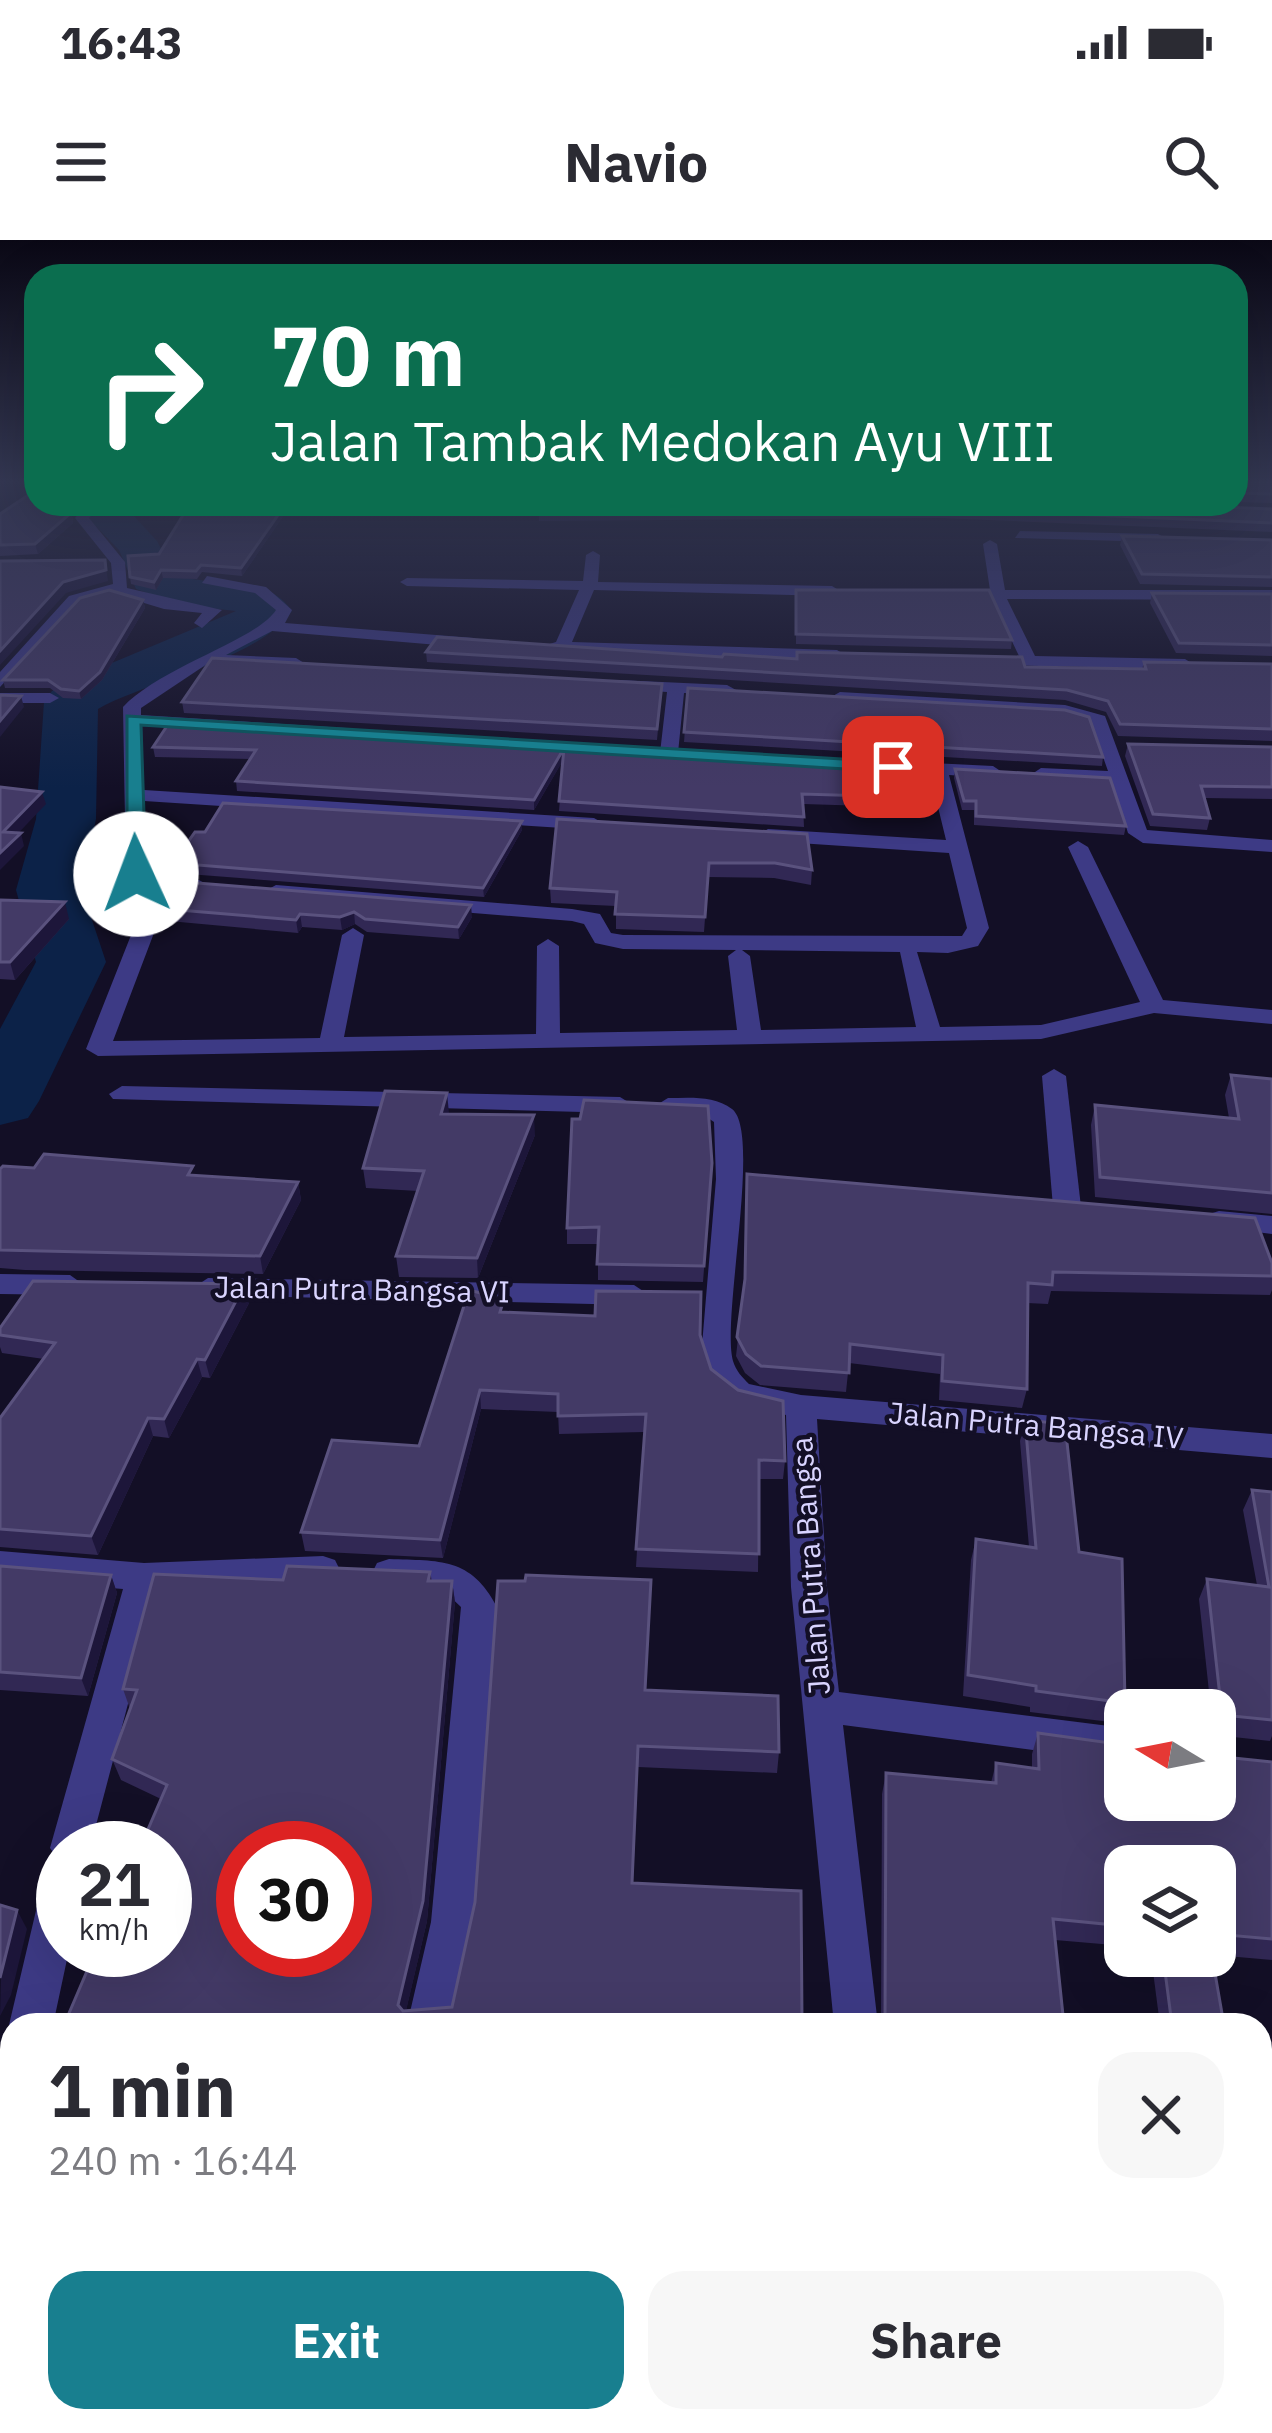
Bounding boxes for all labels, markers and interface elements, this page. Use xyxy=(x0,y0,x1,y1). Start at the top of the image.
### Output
text: 16:43 xyxy=(60,13,183,71)
text: Navio xyxy=(564,127,708,197)
icon: menu xyxy=(48,129,114,195)
icon: search xyxy=(1158,129,1224,195)
text: 70 m xyxy=(270,300,466,409)
icon: right xyxy=(72,312,228,468)
text: Jalan Tambak Medokan Ayu VIII xyxy=(270,406,1055,476)
pin xyxy=(842,716,944,818)
icon: arrive xyxy=(860,734,926,800)
position arrow xyxy=(73,811,199,937)
street label: Jalan Putra Bangsa VI xyxy=(214,1266,510,1311)
street label: Jalan Putra Bangsa IV xyxy=(887,1392,1185,1457)
street label: Jalan Putra Bangsa xyxy=(781,1436,838,1696)
north arrow xyxy=(1104,1689,1236,1821)
map controls xyxy=(1104,1689,1236,1977)
speed limit sign: 30 xyxy=(216,1821,372,1977)
text: 21 xyxy=(78,1844,150,1923)
button: layers xyxy=(1104,1845,1236,1977)
text: km/h xyxy=(79,1909,149,1948)
text: 1 min xyxy=(48,2043,236,2137)
button: close xyxy=(1098,2052,1224,2178)
text: 240 m · 16:44 xyxy=(48,2135,298,2186)
button: Exit xyxy=(48,2271,624,2409)
button: Share xyxy=(648,2271,1224,2409)

